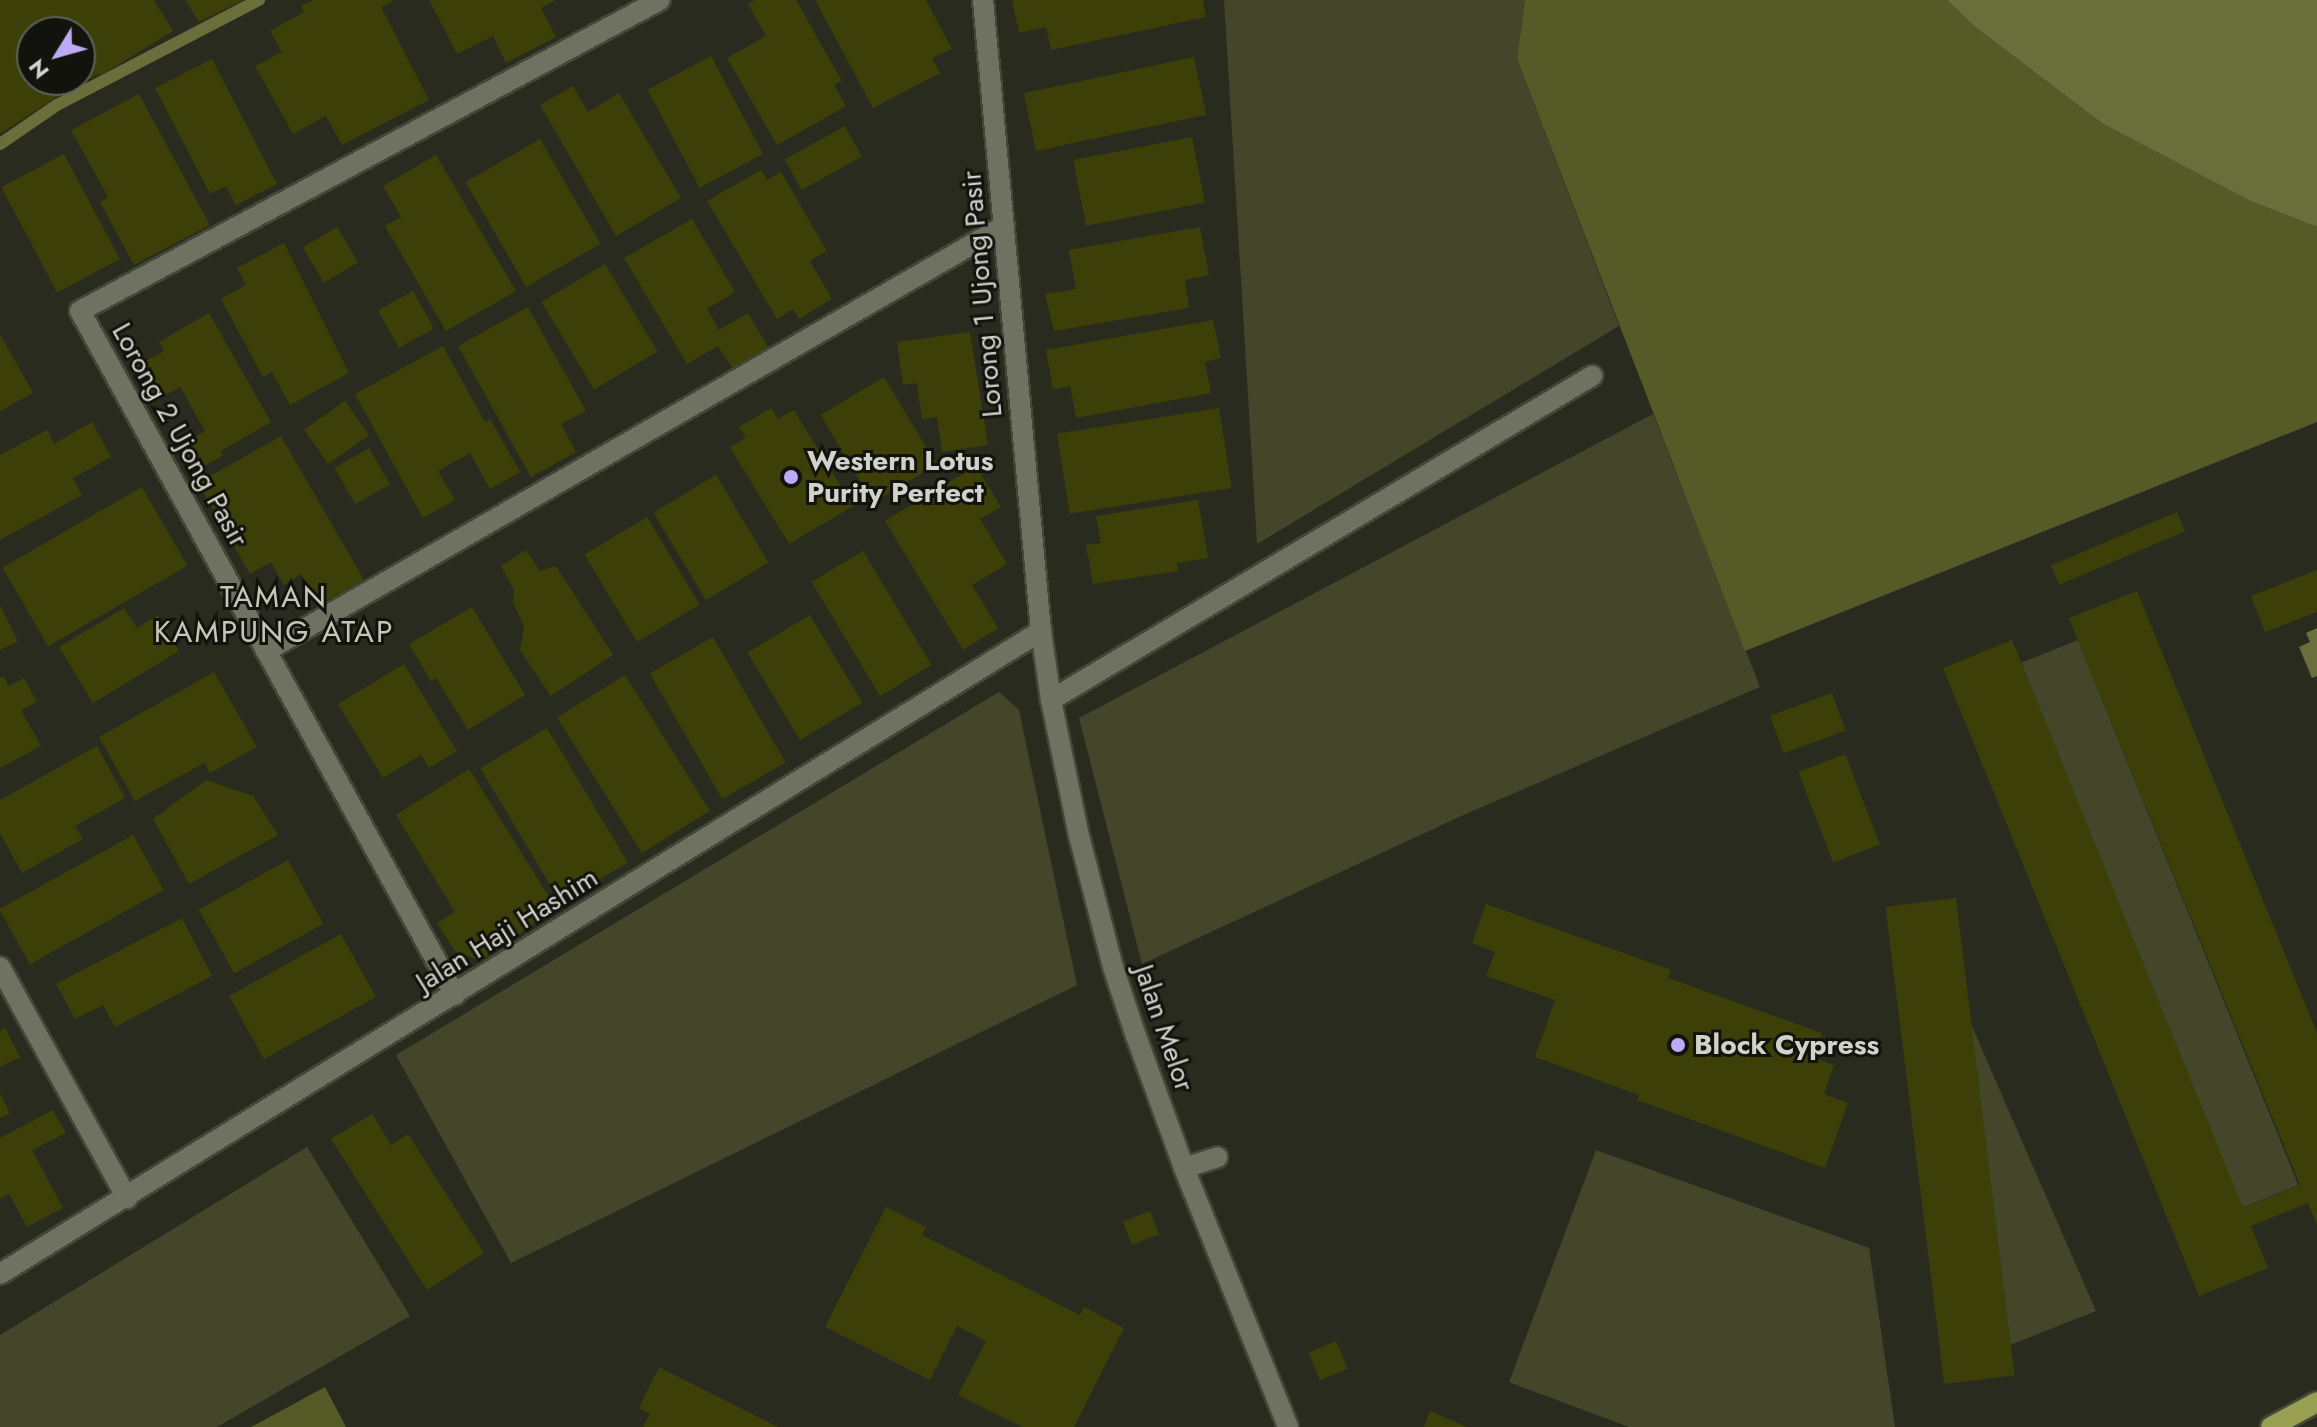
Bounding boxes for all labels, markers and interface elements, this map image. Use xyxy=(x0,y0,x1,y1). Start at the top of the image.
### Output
north arrow xyxy=(16,16,96,96)
text: N xyxy=(20,53,56,86)
street label: Lorong 1 Ujong Pasir xyxy=(954,169,1010,419)
street label: Lorong 2 Ujong Pasir xyxy=(105,317,255,553)
place label: Western Lotus Purity Perfect xyxy=(807,444,993,510)
marker: Western Lotus Purity Perfect xyxy=(782,468,800,486)
district label: TAMAN KAMPUNG ATAP xyxy=(154,579,394,650)
street label: Jalan Haji Hashim xyxy=(410,861,604,999)
street label: Jalan Melor xyxy=(1127,960,1201,1096)
place label: Block Cypress xyxy=(1694,1028,1879,1062)
marker: Block Cypress xyxy=(1669,1036,1687,1054)

